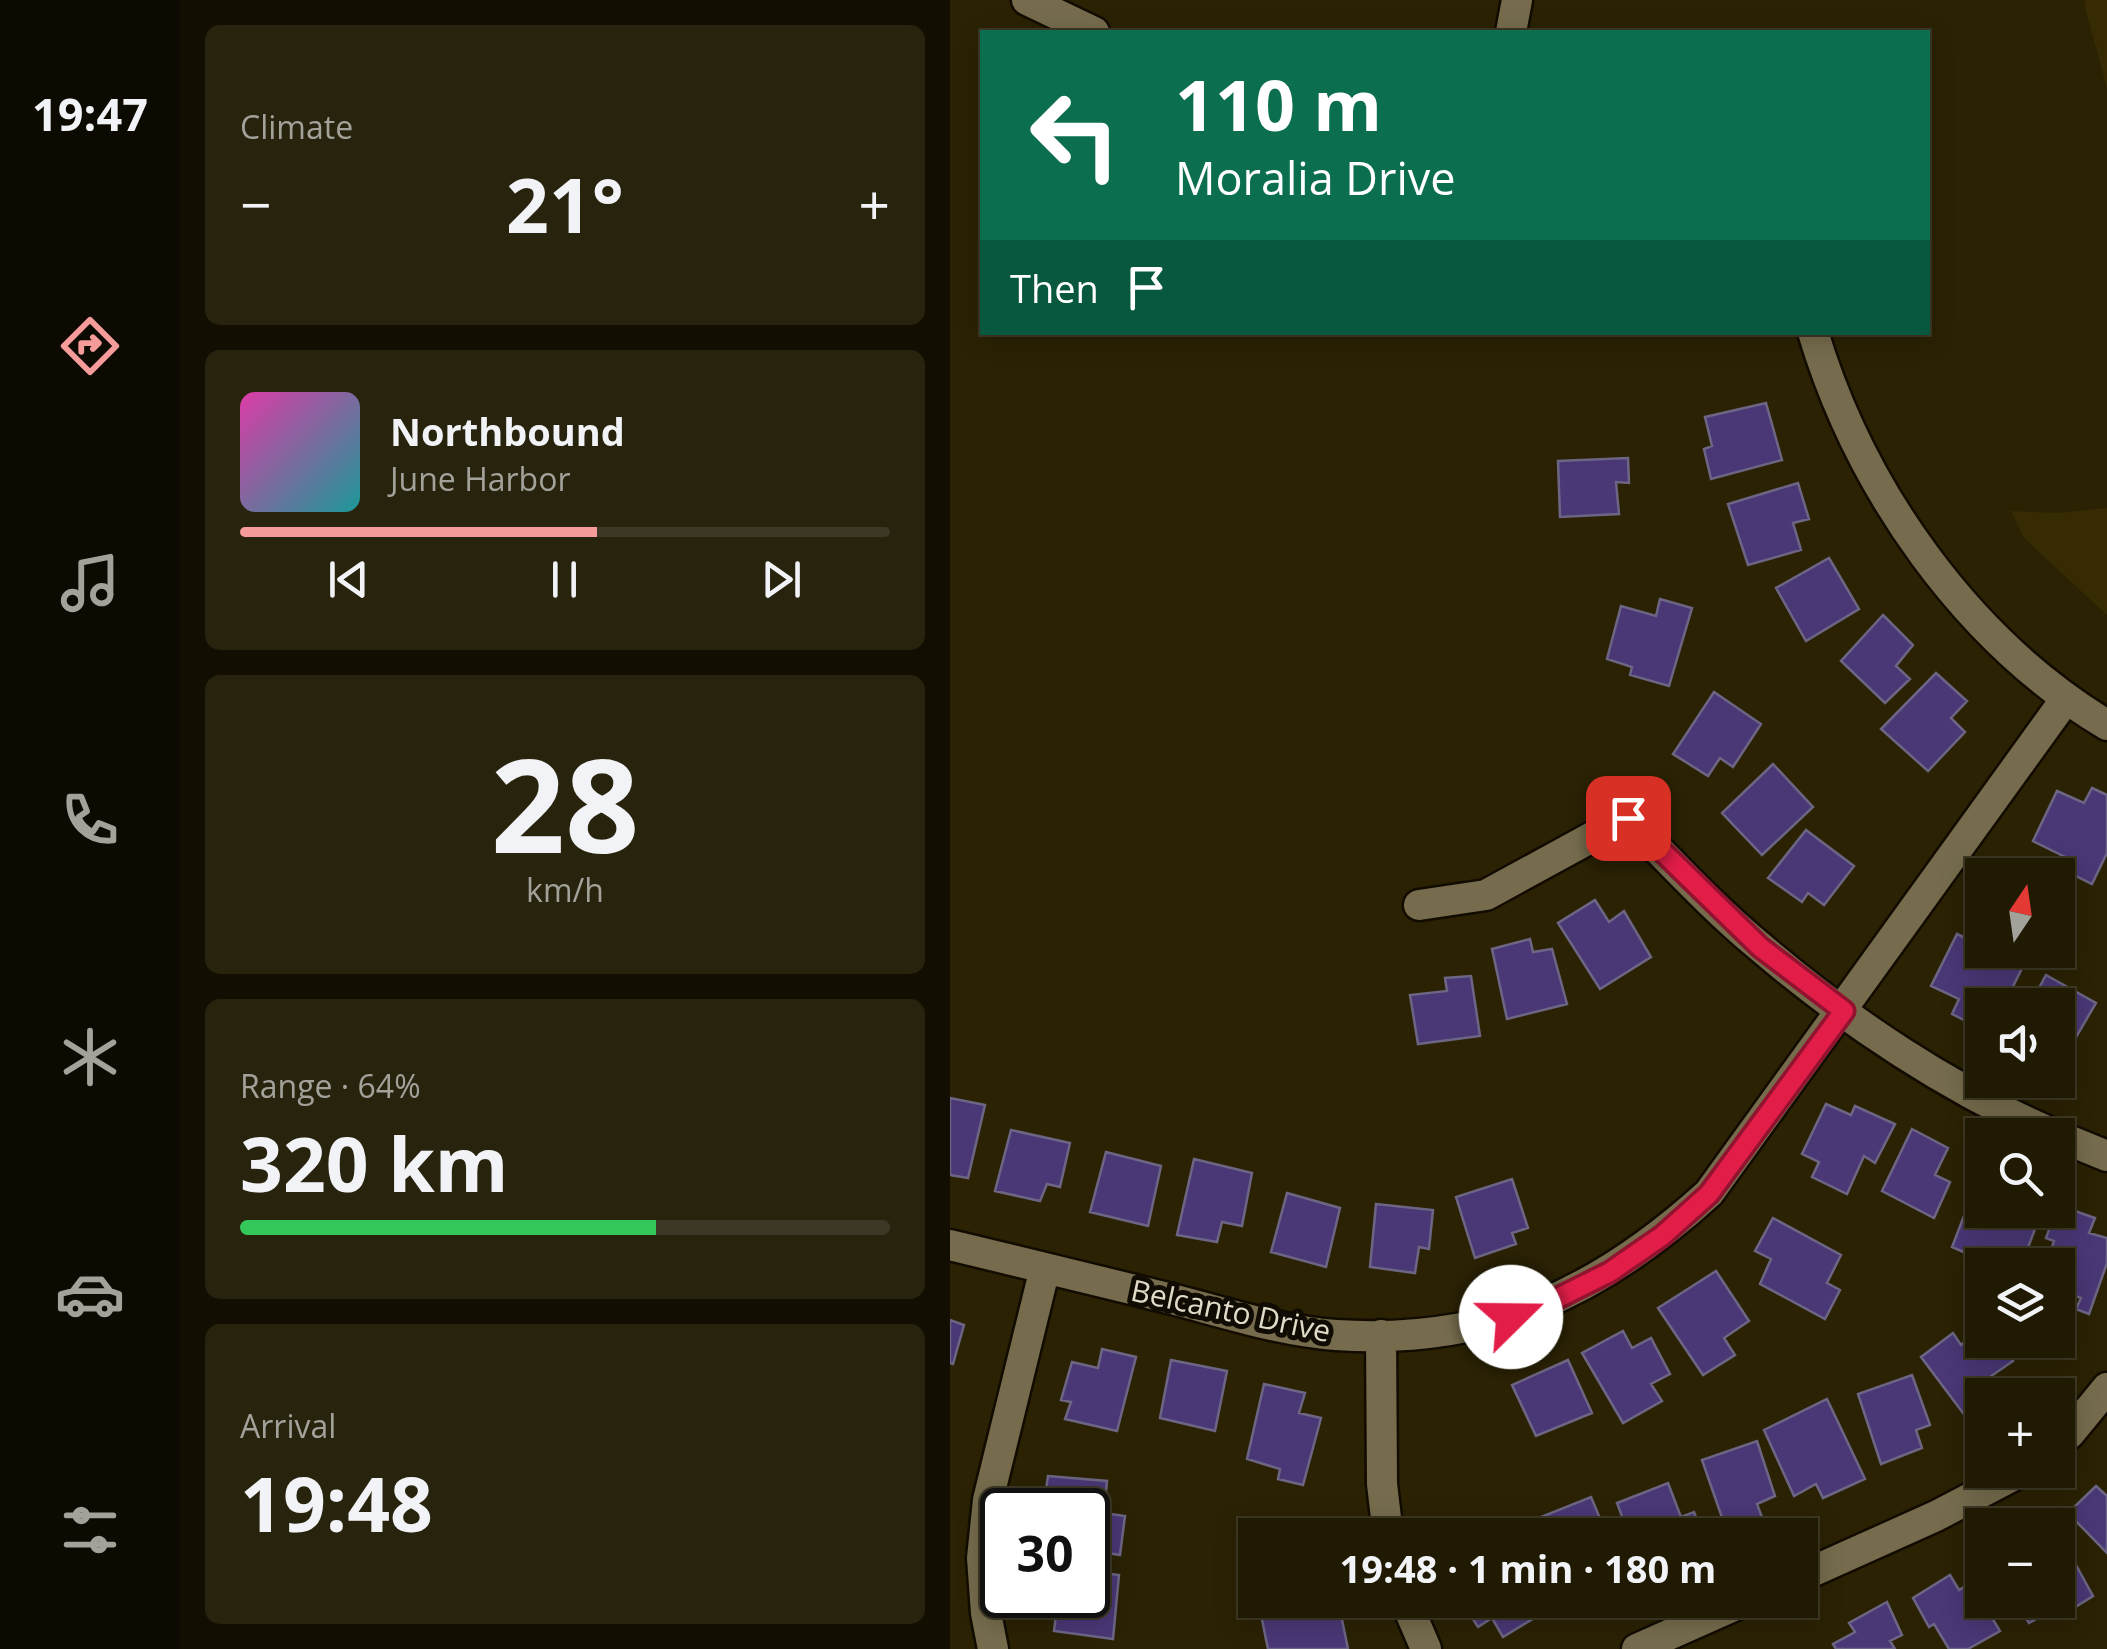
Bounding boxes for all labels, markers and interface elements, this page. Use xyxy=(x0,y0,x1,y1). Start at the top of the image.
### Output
text: 110 m xyxy=(1175,56,1382,152)
icon: left xyxy=(1010,70,1140,200)
text: 19:47 xyxy=(32,83,148,144)
text: Climate xyxy=(240,105,353,148)
text: Moralia Drive xyxy=(1175,147,1456,208)
text: 21° xyxy=(506,153,624,255)
text: − xyxy=(240,166,271,241)
text: + xyxy=(859,166,890,241)
icon: arrive xyxy=(1119,260,1174,315)
text: Then xyxy=(1010,262,1099,314)
icon: directions xyxy=(55,311,125,381)
text: Northbound xyxy=(390,405,625,457)
text: June Harbor xyxy=(390,457,570,500)
icon: music xyxy=(55,548,125,618)
icon: previous xyxy=(321,552,376,607)
icon: pause xyxy=(537,552,592,607)
icon: next xyxy=(754,552,809,607)
text: 28 xyxy=(491,714,639,891)
pin xyxy=(1586,776,1671,861)
icon: phone xyxy=(55,785,125,855)
icon: arrive xyxy=(1601,791,1656,846)
north arrow xyxy=(1965,858,2075,968)
map controls xyxy=(1965,858,2075,1618)
text: km/h xyxy=(526,868,604,911)
button: sound xyxy=(1965,988,2075,1098)
icon: climate xyxy=(55,1022,125,1092)
text: Range · 64% xyxy=(240,1064,421,1107)
text: 320 km xyxy=(240,1112,508,1214)
button: search xyxy=(1965,1118,2075,1228)
button: layers xyxy=(1965,1248,2075,1358)
icon: car xyxy=(55,1259,125,1329)
position arrow xyxy=(1459,1265,1563,1369)
street label: Belcanto Drive xyxy=(1127,1269,1335,1351)
button: + xyxy=(1965,1378,2075,1488)
text: Arrival xyxy=(240,1404,336,1447)
text: 19:48 xyxy=(240,1452,433,1554)
speed limit sign: 30 xyxy=(980,1488,1110,1618)
icon: filters xyxy=(55,1495,125,1565)
button: − xyxy=(1965,1508,2075,1618)
text: 19:48 · 1 min · 180 m xyxy=(1340,1542,1716,1594)

